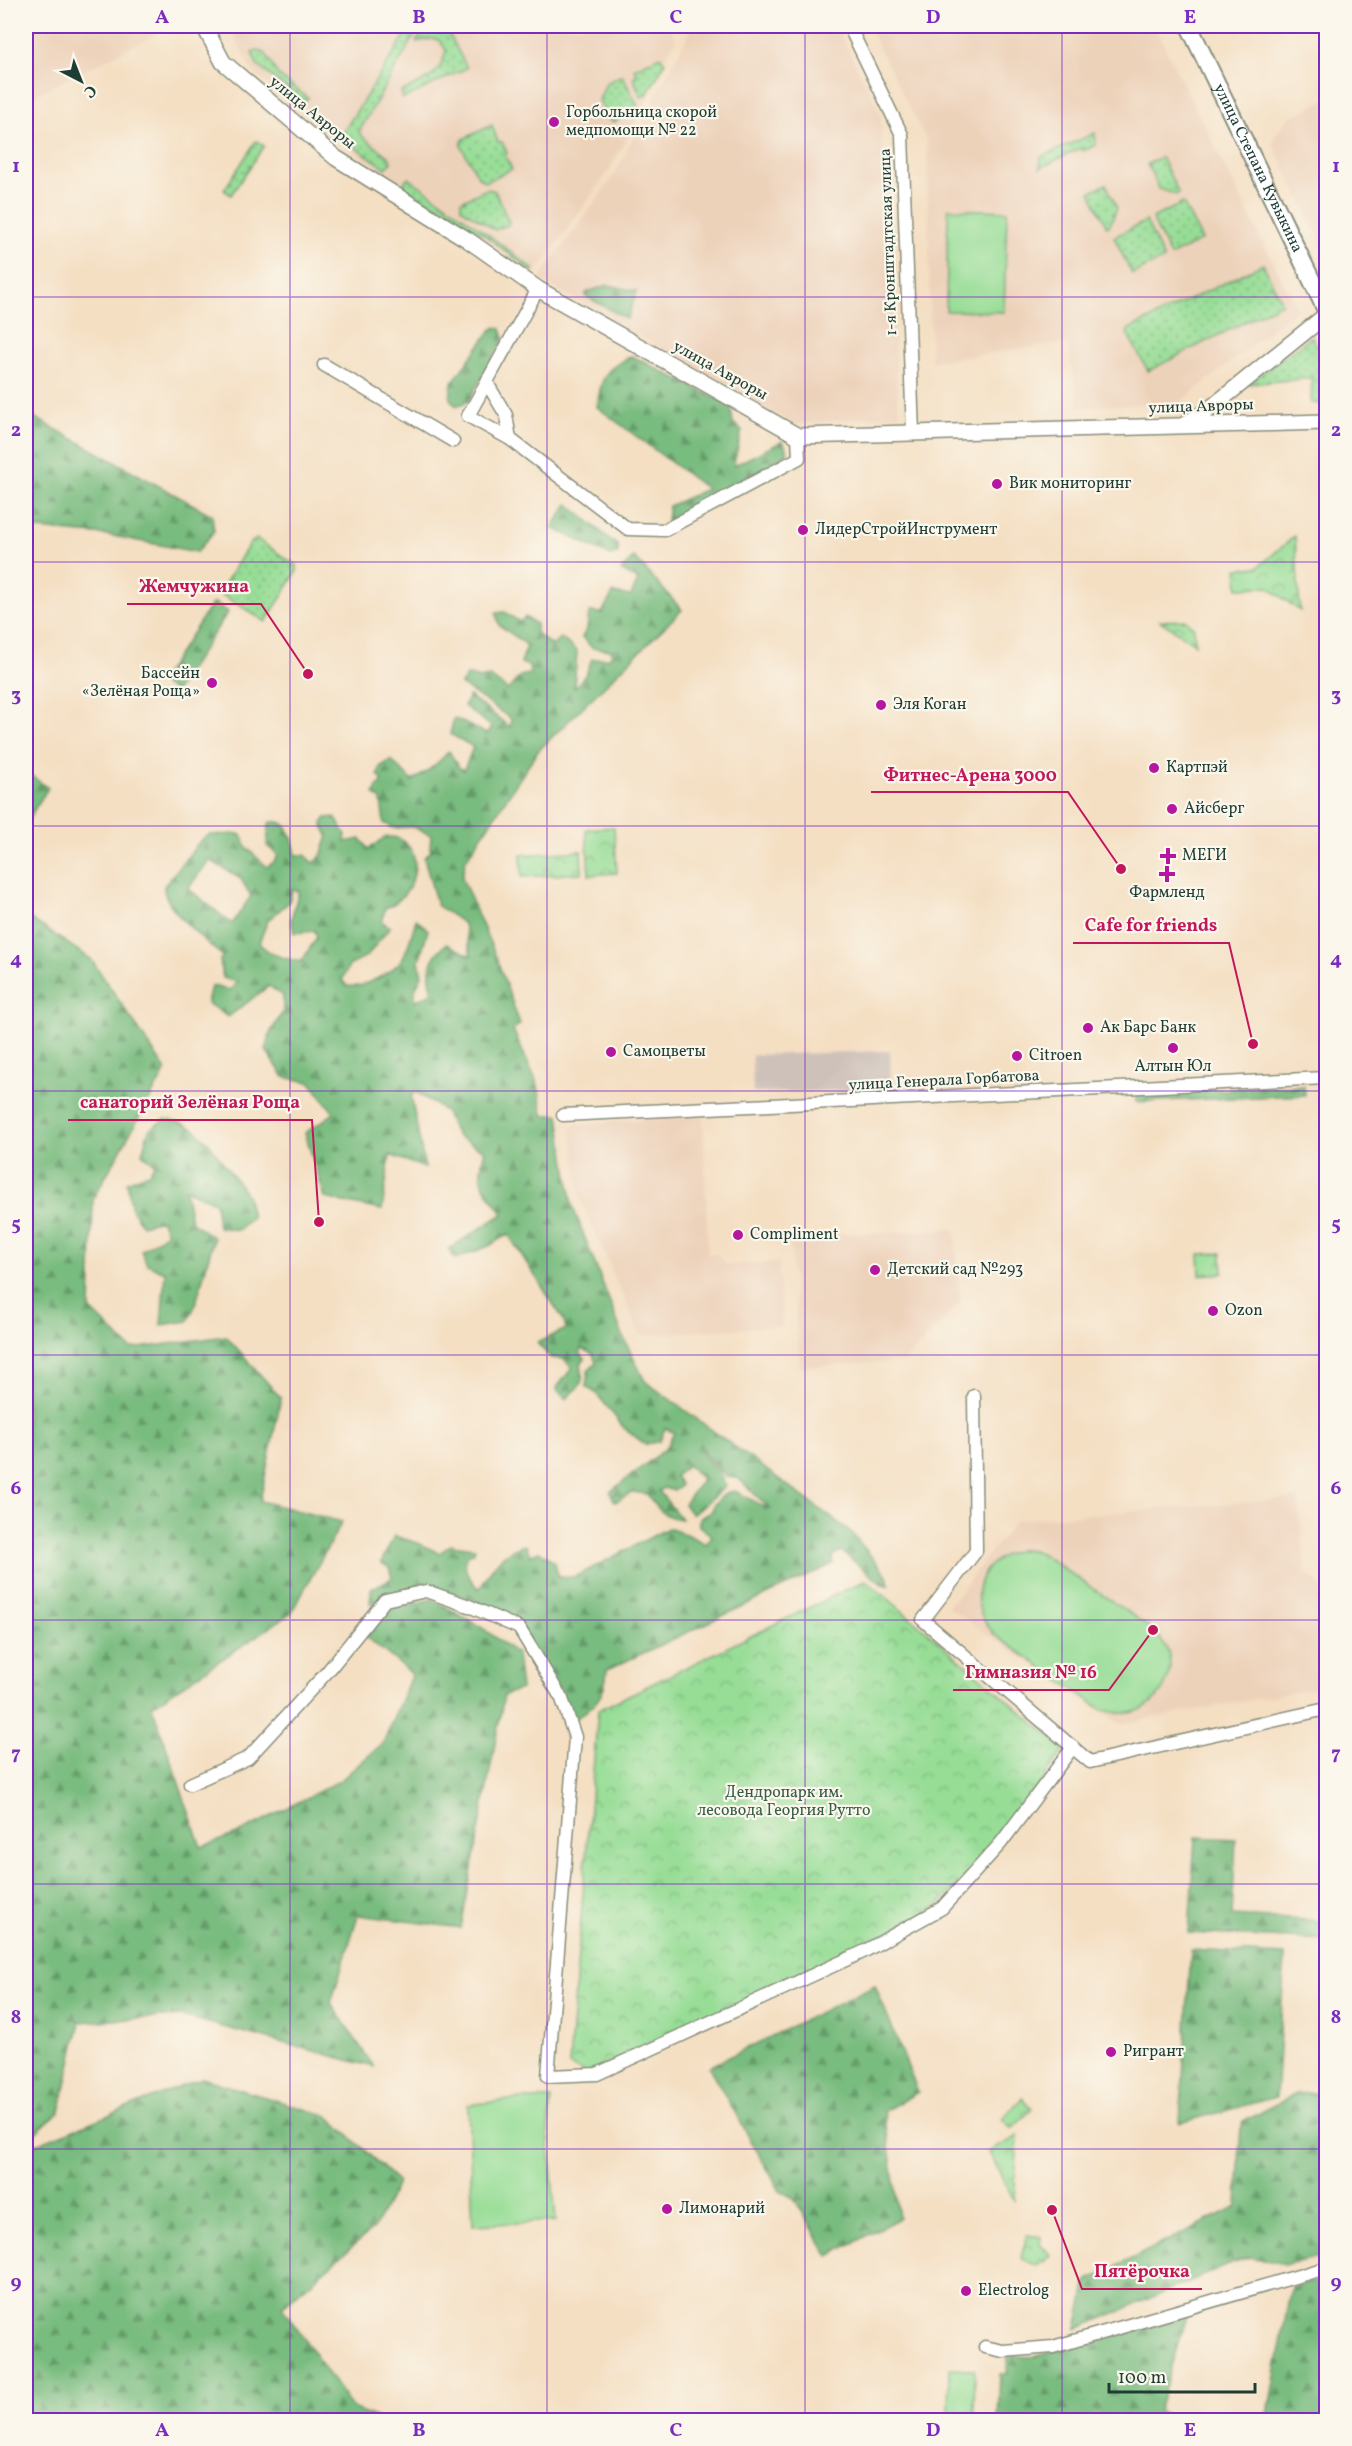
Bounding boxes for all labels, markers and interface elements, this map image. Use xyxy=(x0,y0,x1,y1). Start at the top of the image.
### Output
text: A xyxy=(155,4,169,32)
text: B xyxy=(412,4,426,32)
text: C xyxy=(670,4,683,32)
text: D xyxy=(926,4,940,32)
text: E xyxy=(1184,4,1196,32)
north arrow xyxy=(51,51,111,111)
street label: улица Авроры xyxy=(264,71,360,155)
text: С xyxy=(79,79,101,102)
street label: улица Степана Кувыкина xyxy=(1207,80,1308,257)
place label: Горбольница скорой медпомощи № 22 xyxy=(566,102,717,142)
marker: Горбольница скорой медпомощи № 22 xyxy=(547,115,561,129)
street label: 1-я Кронштадтская улица xyxy=(875,148,903,336)
text: 1 xyxy=(12,153,20,181)
text: 1 xyxy=(1332,153,1340,181)
street label: улица Авроры xyxy=(669,336,771,406)
street label: улица Авроры xyxy=(1148,394,1254,420)
text: 2 xyxy=(11,417,21,445)
text: 2 xyxy=(1331,417,1341,445)
place label: Вик мониторинг xyxy=(1009,473,1132,495)
marker: Вик мониторинг xyxy=(990,477,1004,491)
place label: ЛидерСтройИнструмент xyxy=(815,519,997,541)
marker: ЛидерСтройИнструмент xyxy=(796,523,810,537)
callout: Жемчужина xyxy=(127,568,261,604)
text: Жемчужина xyxy=(139,575,249,600)
place label: Бассейн «Зелёная Роща» xyxy=(82,663,200,703)
marker: Бассейн «Зелёная Роща» xyxy=(205,676,219,690)
text: 3 xyxy=(11,682,21,710)
text: 3 xyxy=(1331,682,1341,710)
place label: Эля Коган xyxy=(893,694,967,716)
marker: Эля Коган xyxy=(874,698,888,712)
callout: Фитнес-Арена 3000 xyxy=(871,756,1068,792)
place label: Картпэй xyxy=(1166,757,1228,779)
marker: Картпэй xyxy=(1147,761,1161,775)
text: Фитнес-Арена 3000 xyxy=(883,764,1057,789)
place label: Айсберг xyxy=(1184,798,1244,820)
marker: Айсберг xyxy=(1165,802,1179,816)
place label: МЕГИ xyxy=(1182,845,1227,867)
marker: МЕГИ xyxy=(1159,847,1177,865)
marker: Фармленд xyxy=(1160,867,1174,881)
place label: Фармленд xyxy=(1129,882,1205,904)
callout: Cafe for friends xyxy=(1073,907,1229,943)
text: Cafe for friends xyxy=(1085,914,1217,939)
text: 4 xyxy=(10,946,22,974)
text: 4 xyxy=(1330,946,1342,974)
place label: Ак Барс Банк xyxy=(1100,1017,1196,1039)
marker: Ак Барс Банк xyxy=(1081,1021,1095,1035)
place label: Самоцветы xyxy=(623,1041,706,1063)
marker: Алтын Юл xyxy=(1166,1041,1180,1055)
marker: Самоцветы xyxy=(604,1045,618,1059)
place label: Citroen xyxy=(1029,1045,1082,1067)
marker: Citroen xyxy=(1010,1049,1024,1063)
place label: Алтын Юл xyxy=(1134,1056,1212,1078)
street label: улица Генерала Горбатова xyxy=(848,1065,1040,1097)
callout: санаторий Зелёная Роща xyxy=(68,1084,312,1120)
text: санаторий Зелёная Роща xyxy=(80,1091,300,1116)
text: 5 xyxy=(11,1211,21,1239)
text: 5 xyxy=(1331,1211,1341,1239)
place label: Compliment xyxy=(750,1224,839,1246)
marker: Compliment xyxy=(731,1228,745,1242)
place label: Детский сад №293 xyxy=(887,1259,1023,1281)
marker: Детский сад №293 xyxy=(868,1263,882,1277)
place label: Ozon xyxy=(1225,1300,1263,1322)
marker: Ozon xyxy=(1206,1304,1220,1318)
text: 6 xyxy=(11,1475,22,1503)
text: 6 xyxy=(1331,1475,1342,1503)
callout: Гимназия № 16 xyxy=(953,1654,1109,1690)
text: Гимназия № 16 xyxy=(965,1661,1097,1686)
text: 7 xyxy=(11,1740,21,1768)
text: 7 xyxy=(1331,1740,1341,1768)
park label: Дендропарк им. лесовода Георгия Рутто xyxy=(698,1782,870,1822)
text: 8 xyxy=(11,2004,21,2032)
text: 8 xyxy=(1331,2004,1341,2032)
place label: Ригрант xyxy=(1123,2041,1184,2063)
marker: Ригрант xyxy=(1104,2045,1118,2059)
place label: Лимонарий xyxy=(679,2198,765,2220)
marker: Лимонарий xyxy=(660,2202,674,2216)
callout: Пятёрочка xyxy=(1082,2253,1202,2289)
text: Пятёрочка xyxy=(1094,2260,1190,2285)
text: 9 xyxy=(10,2269,22,2297)
text: 9 xyxy=(1330,2269,1342,2297)
place label: Electrolog xyxy=(978,2280,1049,2302)
marker: Electrolog xyxy=(959,2284,973,2298)
scale bar xyxy=(1109,2356,1254,2394)
text: 100 m xyxy=(1118,2366,1167,2391)
text: A xyxy=(155,2417,169,2445)
text: B xyxy=(412,2417,426,2445)
text: C xyxy=(670,2417,683,2445)
text: D xyxy=(926,2417,940,2445)
text: E xyxy=(1184,2417,1196,2445)

